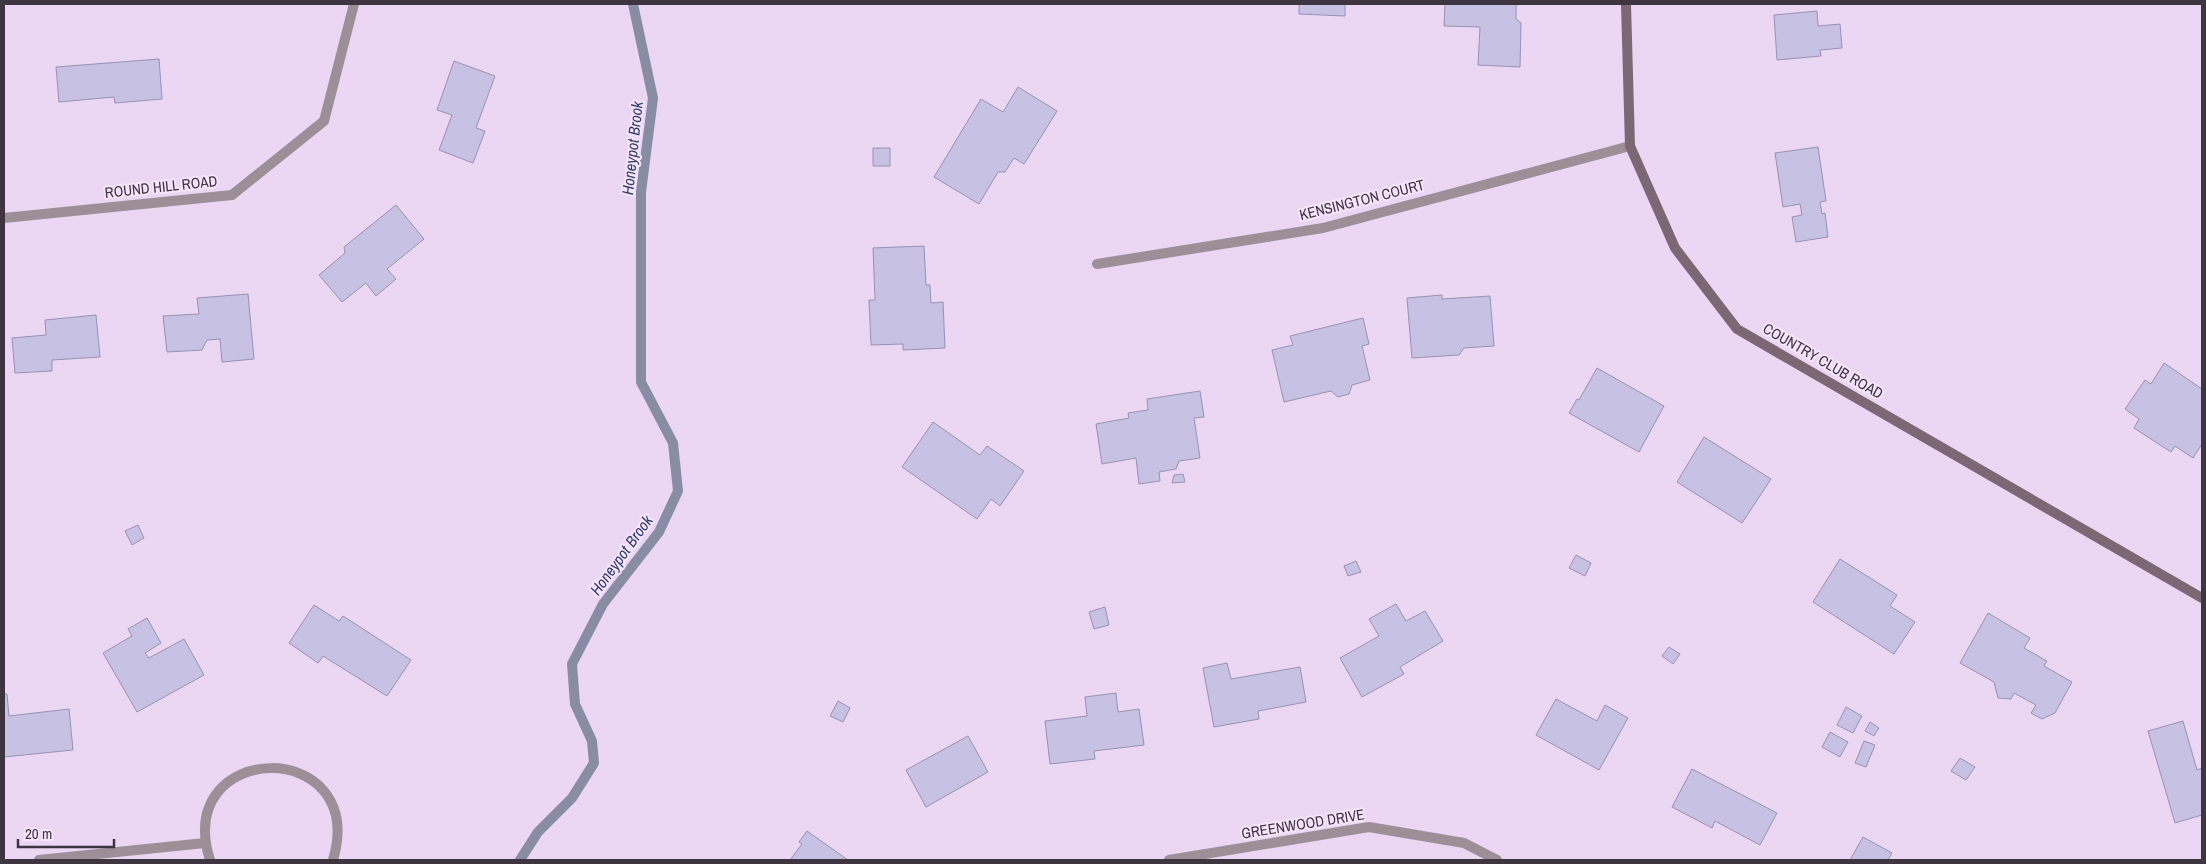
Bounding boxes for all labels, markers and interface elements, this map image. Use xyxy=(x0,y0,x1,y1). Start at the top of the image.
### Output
water label: Honeypot Brook xyxy=(616,100,648,196)
street label: ROUND HILL ROAD xyxy=(104,170,218,203)
street label: KENSINGTON COURT xyxy=(1297,174,1427,225)
street label: COUNTRY CLUB ROAD xyxy=(1759,318,1887,404)
water label: Honeypot Brook xyxy=(584,510,658,600)
street label: GREENWOOD DRIVE xyxy=(1240,803,1366,844)
scale bar xyxy=(18,816,114,848)
text: 20 m xyxy=(25,823,52,844)

